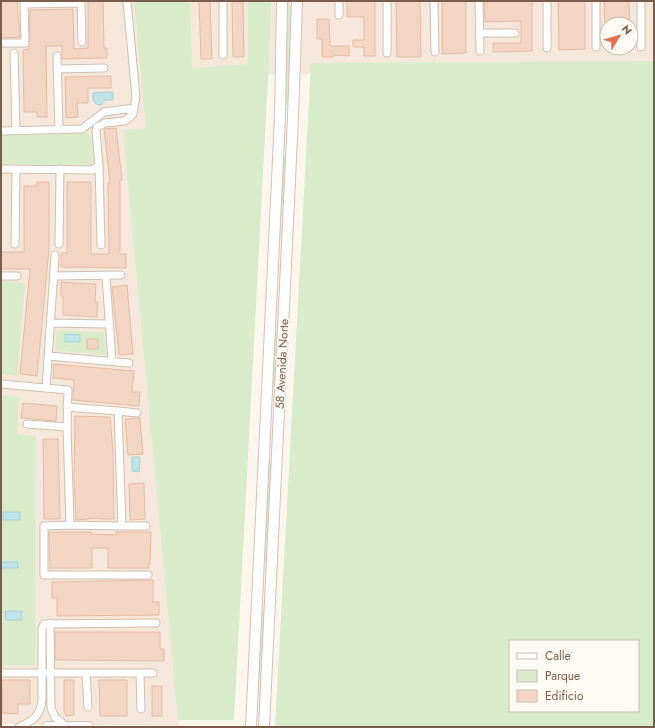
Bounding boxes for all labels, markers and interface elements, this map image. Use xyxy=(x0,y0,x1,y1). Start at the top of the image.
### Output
north arrow xyxy=(599,16,639,56)
text: N xyxy=(618,21,636,38)
street label: 58 Avenida Norte xyxy=(271,318,293,410)
legend xyxy=(509,640,639,712)
text: Calle xyxy=(545,647,571,665)
text: Parque xyxy=(545,667,580,685)
text: Edificio xyxy=(545,687,584,705)

